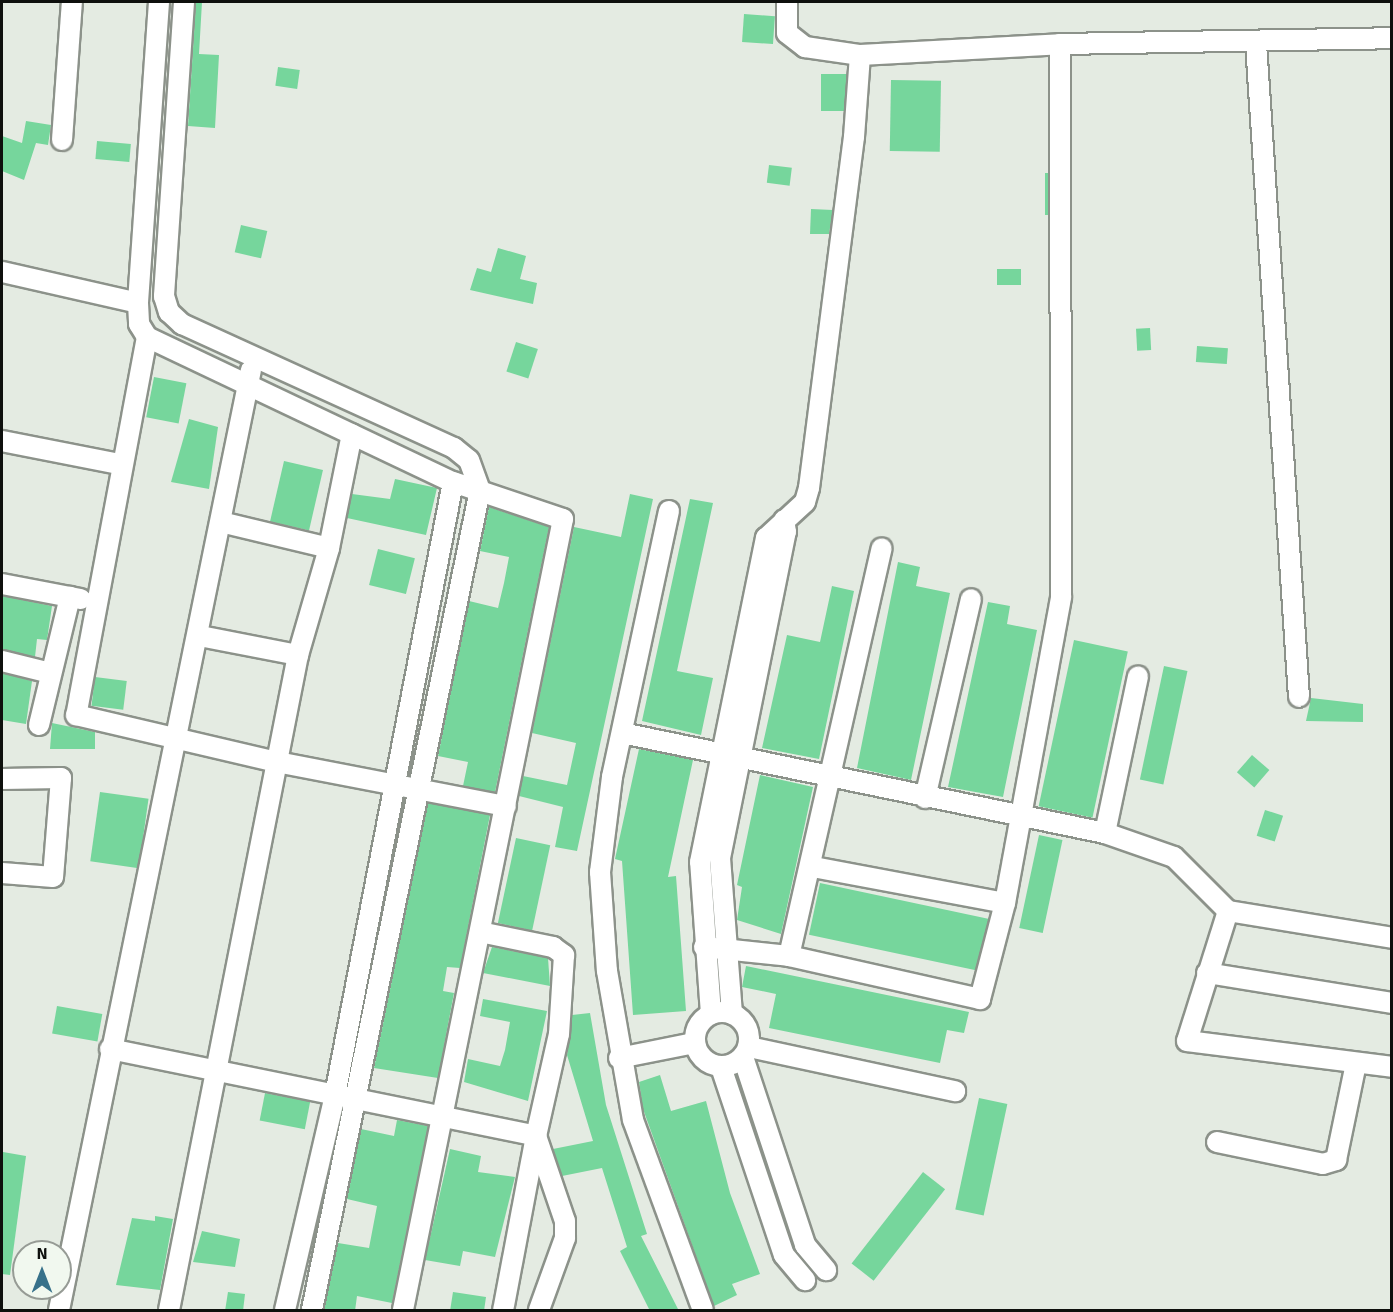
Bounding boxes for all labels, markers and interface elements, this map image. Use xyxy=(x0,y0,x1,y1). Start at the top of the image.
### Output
north arrow xyxy=(12,1240,72,1300)
text: N xyxy=(36,1244,48,1264)

